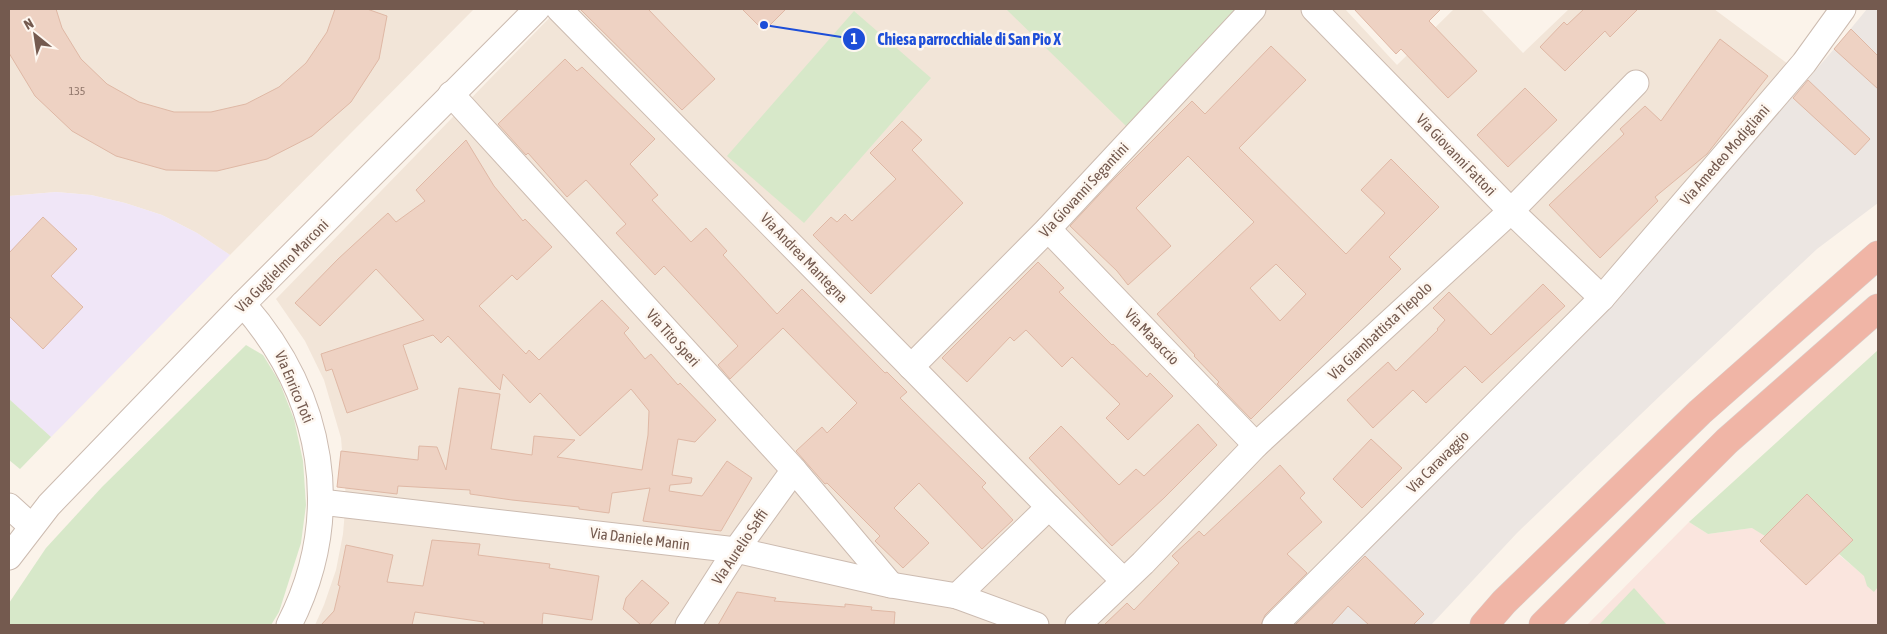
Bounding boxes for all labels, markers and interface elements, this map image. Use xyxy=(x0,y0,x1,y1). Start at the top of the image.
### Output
north arrow xyxy=(10,10,60,60)
text: N xyxy=(21,15,36,33)
callout: Chiesa parrocchiale di San Pio X xyxy=(842,24,1070,55)
text: 1 xyxy=(850,30,858,47)
text: Chiesa parrocchiale di San Pio X xyxy=(877,30,1061,48)
house number: 135 xyxy=(69,84,85,98)
street label: Via Amedeo Modigliani xyxy=(1677,101,1773,208)
street label: Via Giovanni Fattori xyxy=(1413,110,1500,199)
street label: Via Giovanni Segantini xyxy=(1035,139,1132,241)
street label: Via Andrea Mantegna xyxy=(757,209,851,306)
street label: Via Guglielmo Marconi xyxy=(232,216,332,316)
street label: Via Giambattista Tiepolo xyxy=(1324,278,1435,383)
street label: Via Masaccio xyxy=(1122,305,1183,368)
street label: Via Tito Speri xyxy=(643,306,703,370)
street label: Via Enrico Toti xyxy=(272,348,317,425)
street label: Via Caravaggio xyxy=(1403,427,1472,496)
street label: Via Aurelio Saffi xyxy=(708,506,771,588)
street label: Via Daniele Manin xyxy=(589,524,691,553)

